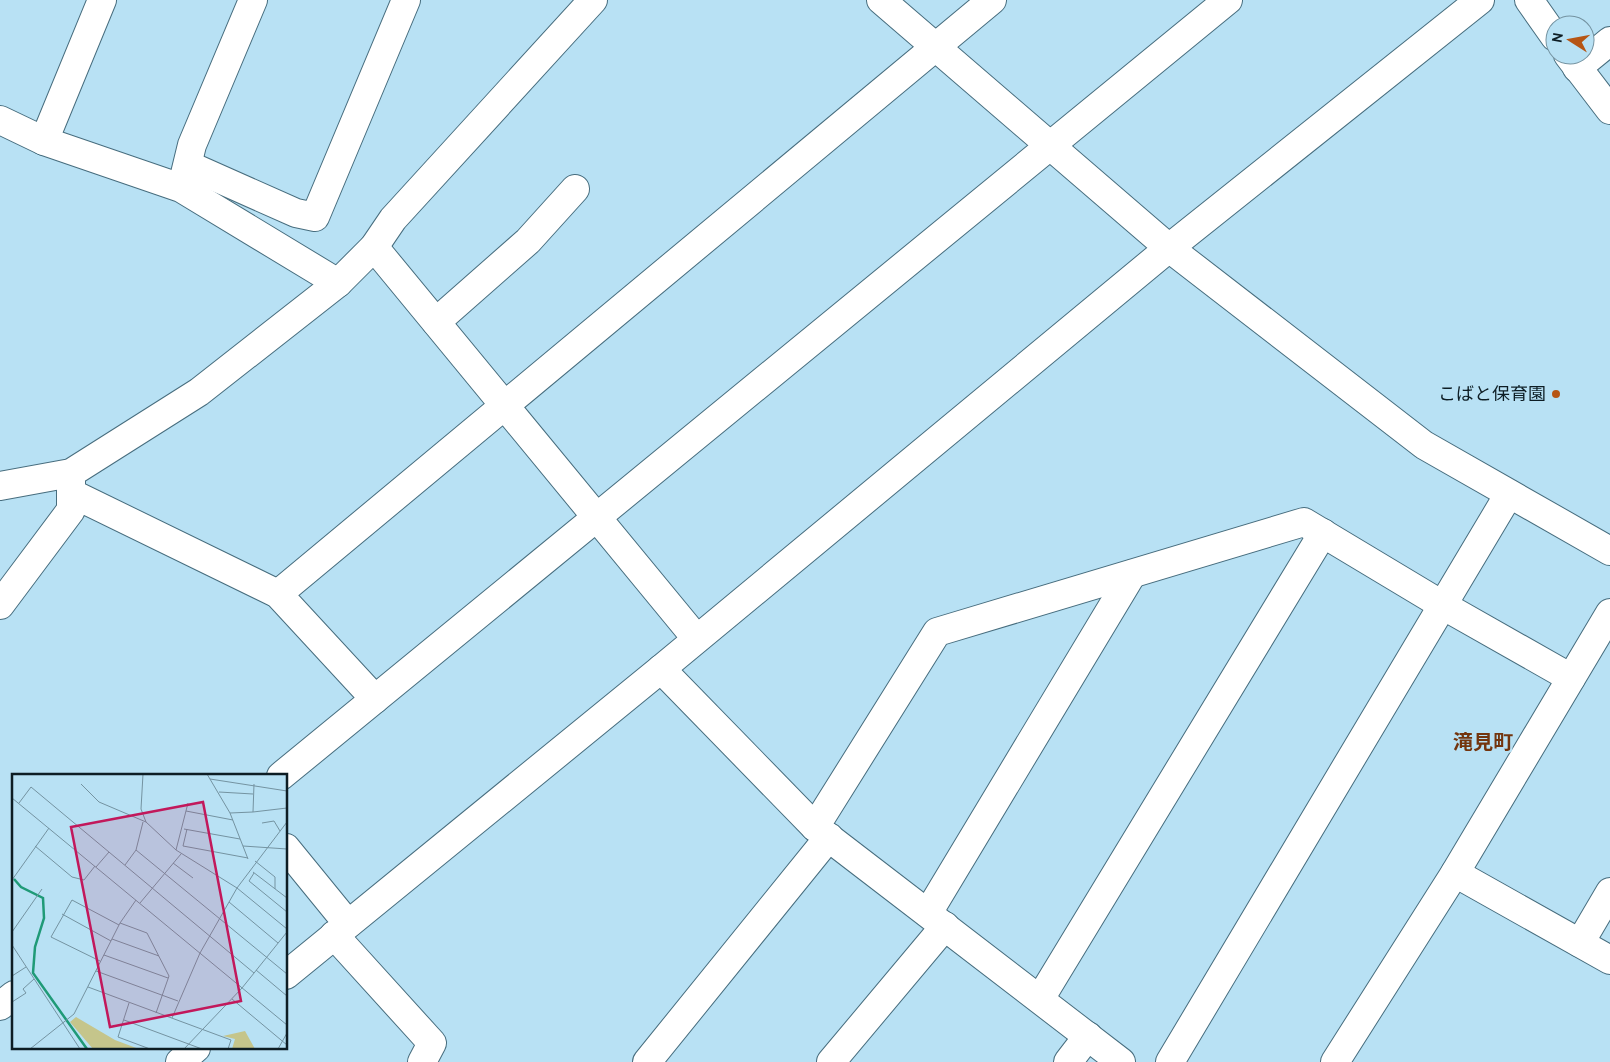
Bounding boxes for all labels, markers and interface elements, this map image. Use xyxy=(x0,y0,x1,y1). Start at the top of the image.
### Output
north arrow xyxy=(1545,15,1595,65)
text: N xyxy=(1549,31,1568,44)
place label: こばと保育園 xyxy=(1438,384,1546,407)
marker: こばと保育園 xyxy=(1550,388,1562,400)
district label: 滝見町 xyxy=(1453,731,1513,757)
inset map xyxy=(12,774,288,1050)

